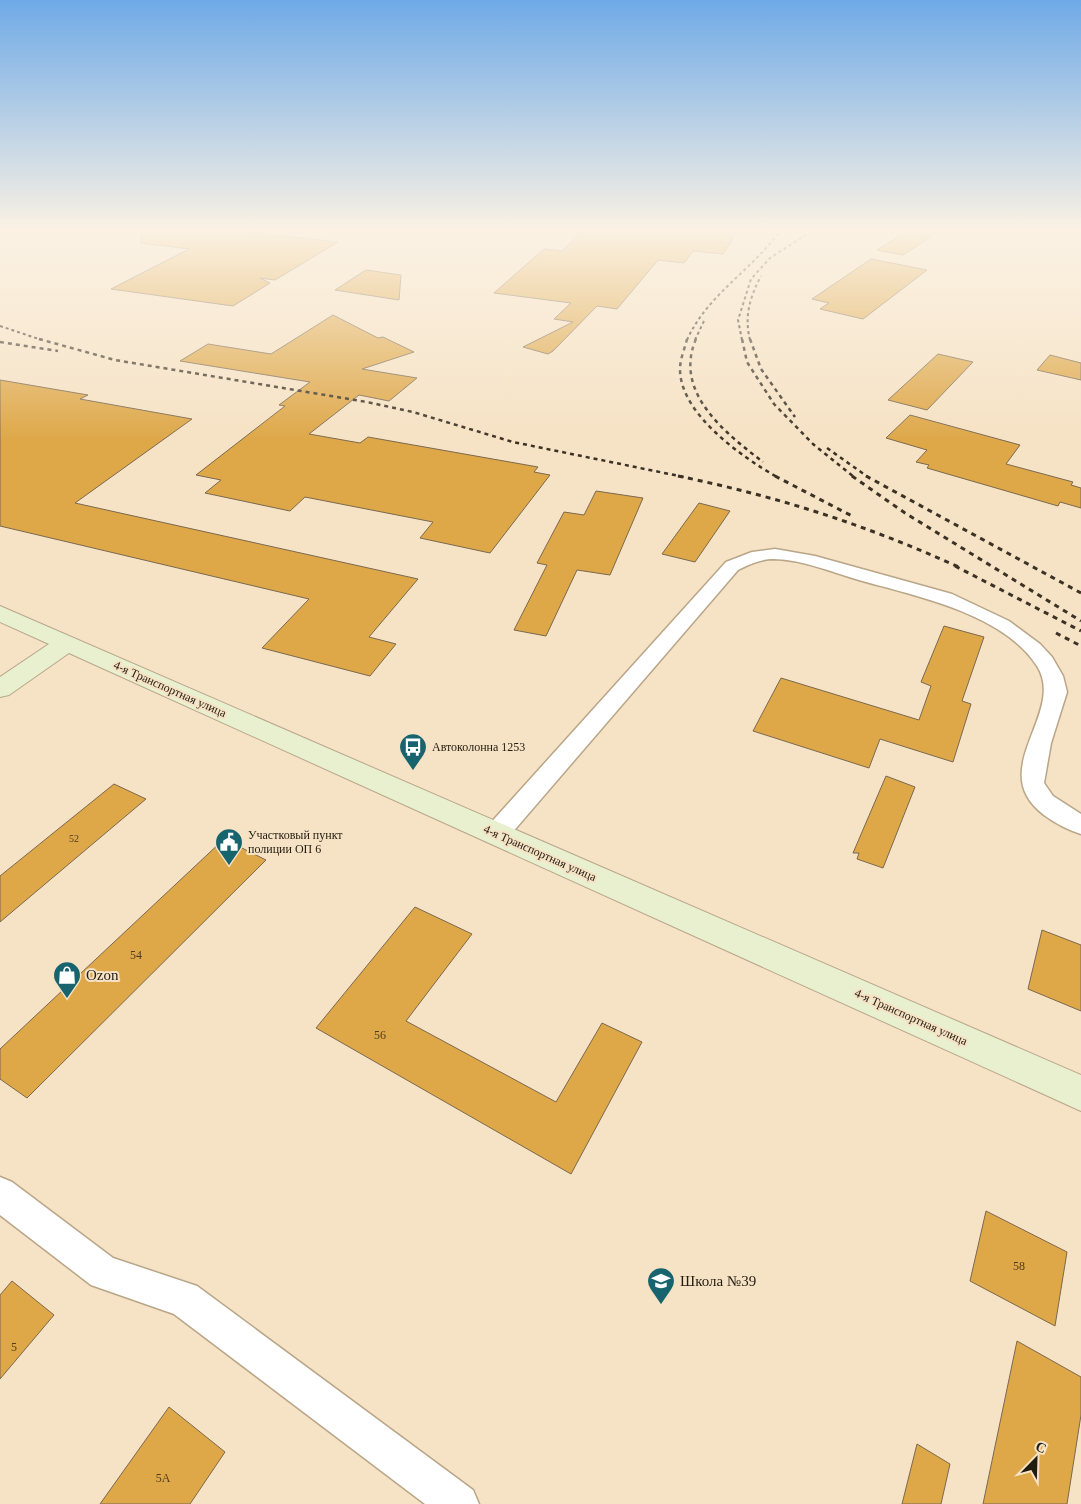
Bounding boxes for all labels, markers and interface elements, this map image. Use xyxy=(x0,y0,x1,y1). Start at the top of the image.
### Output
street label: 4-я Транспортная улица xyxy=(111,658,229,720)
bus stop icon: Автоколонна 1253 xyxy=(398,732,428,771)
place label: Автоколонна 1253 xyxy=(432,740,525,754)
street label: 4-я Транспортная улица xyxy=(481,822,599,884)
public building icon: Участковый пункт полиции ОП 6 xyxy=(214,827,244,866)
place label: Участковый пункт полиции ОП 6 xyxy=(248,828,343,856)
house number: 52 xyxy=(69,833,79,844)
house number: 54 xyxy=(130,948,142,962)
shop icon: Ozon xyxy=(52,960,82,999)
place label: Ozon xyxy=(86,967,119,983)
street label: 4-я Транспортная улица xyxy=(852,986,970,1048)
house number: 56 xyxy=(374,1028,386,1042)
house number: 58 xyxy=(1013,1259,1025,1273)
school or university icon: Школа №39 xyxy=(646,1266,676,1305)
place label: Школа №39 xyxy=(680,1273,756,1289)
house number: 5 xyxy=(11,1340,17,1354)
north arrow xyxy=(1011,1434,1061,1484)
text: С xyxy=(1033,1439,1048,1456)
house number: 5А xyxy=(156,1471,171,1485)

